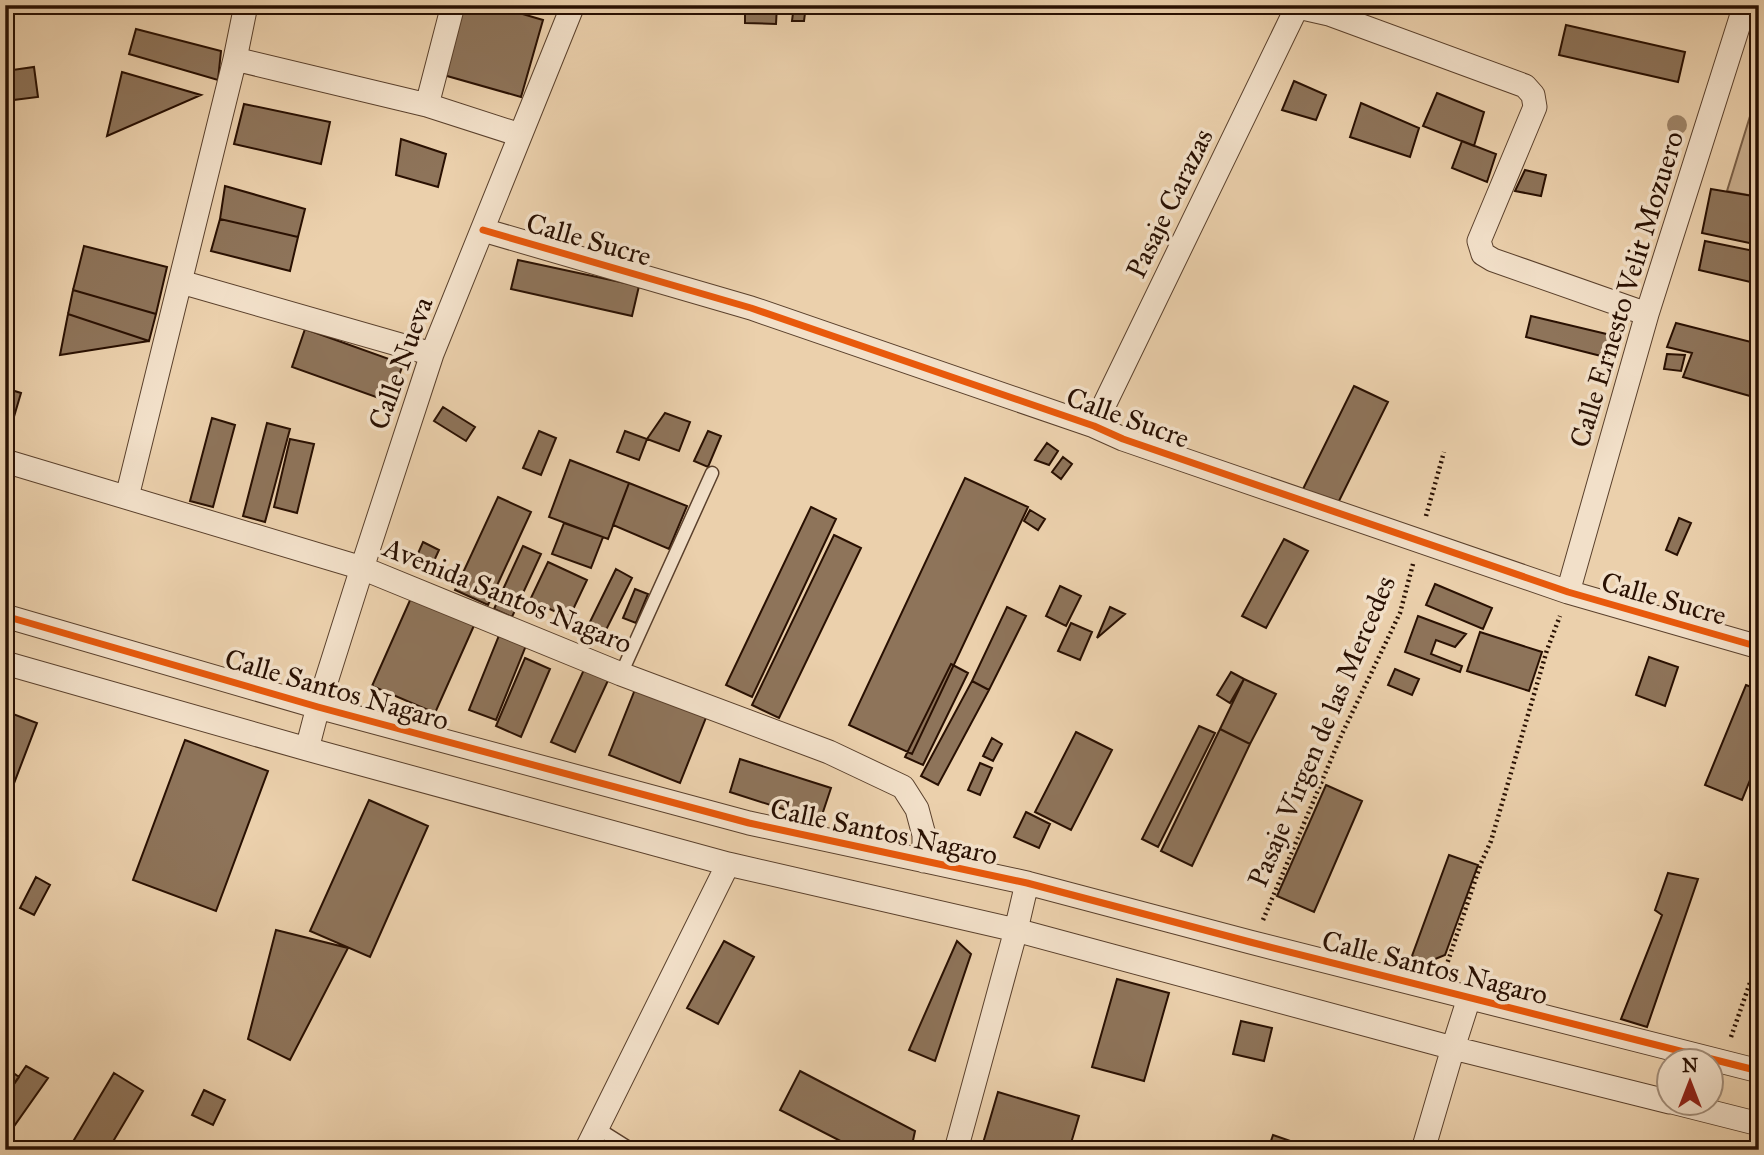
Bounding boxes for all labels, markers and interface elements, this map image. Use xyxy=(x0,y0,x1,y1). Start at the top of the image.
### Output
street label: Pasaje Carazas xyxy=(1118,123,1221,284)
street label: Calle Ernesto Velit Mozuero xyxy=(1562,127,1691,451)
street label: Calle Sucre xyxy=(522,205,655,274)
street label: Calle Nueva xyxy=(360,292,441,434)
street label: Calle Sucre xyxy=(1061,379,1194,456)
street label: Avenida Santos Nagaro xyxy=(377,529,637,661)
street label: Calle Sucre xyxy=(1597,564,1730,633)
street label: Pasaje Virgen de las Mercedes xyxy=(1240,570,1403,892)
street label: Calle Santos Nagaro xyxy=(221,641,453,738)
street label: Calle Santos Nagaro xyxy=(767,790,1001,873)
street label: Calle Santos Nagaro xyxy=(1318,922,1551,1012)
north arrow xyxy=(1656,1046,1726,1116)
text: N xyxy=(1682,1054,1698,1077)

